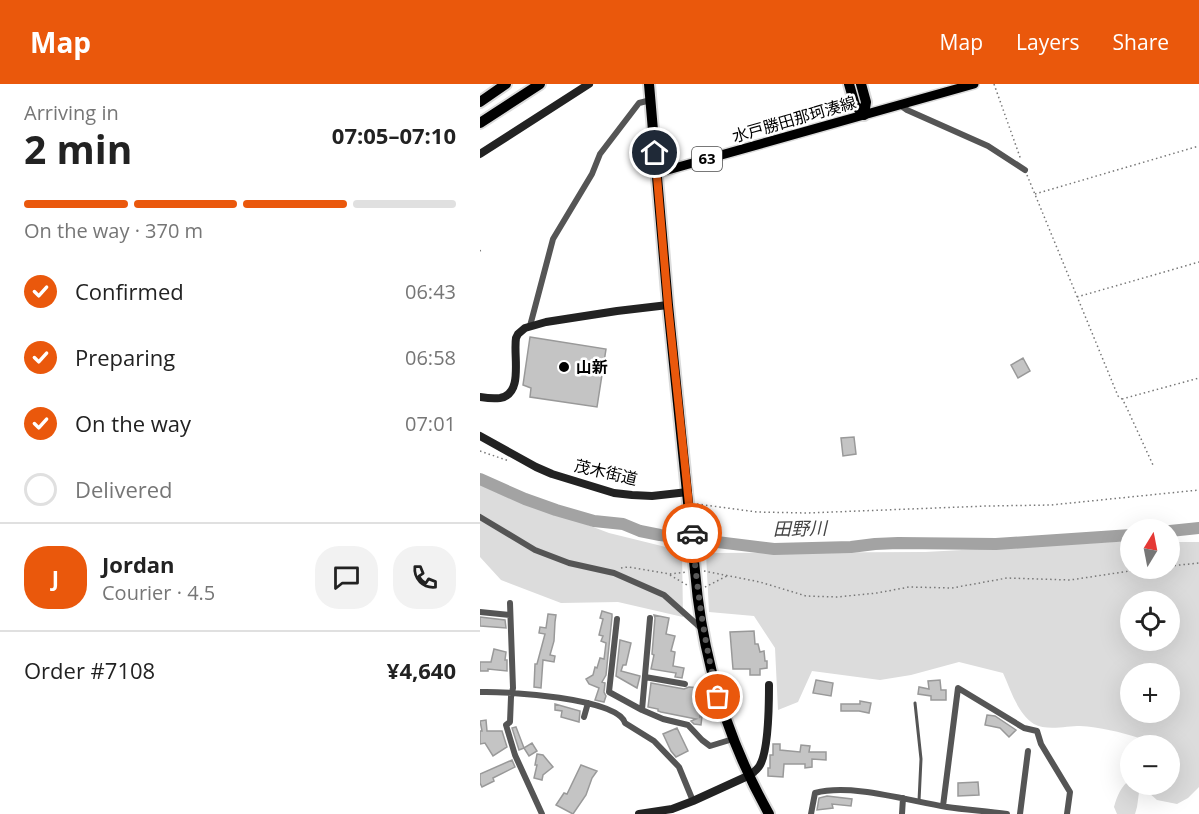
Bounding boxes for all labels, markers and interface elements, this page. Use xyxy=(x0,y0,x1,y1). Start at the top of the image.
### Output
text: Map xyxy=(30,23,91,61)
text: Map xyxy=(940,28,983,56)
text: Layers xyxy=(1016,28,1080,56)
text: Share xyxy=(1113,28,1169,56)
street label: 水戸勝田那珂湊線 xyxy=(729,91,859,147)
text: Arriving in xyxy=(24,99,119,126)
text: 07:05–07:10 xyxy=(332,120,456,150)
text: 2 min xyxy=(24,122,132,175)
pin xyxy=(629,127,680,178)
icon: home xyxy=(638,136,671,169)
road number: 63 xyxy=(692,147,722,171)
text: On the way · 370 m xyxy=(24,217,203,244)
icon: check xyxy=(24,275,57,308)
text: Confirmed xyxy=(75,276,184,306)
text: 06:43 xyxy=(405,278,456,305)
icon: check xyxy=(24,341,57,374)
text: Preparing xyxy=(75,342,175,372)
text: 06:58 xyxy=(405,344,456,371)
place label: 山新 xyxy=(576,356,608,378)
marker: 山新 xyxy=(557,360,571,374)
icon: check xyxy=(24,407,57,440)
text: On the way xyxy=(75,408,191,438)
text: 07:01 xyxy=(405,410,456,437)
street label: 茂木街道 xyxy=(572,454,640,490)
text: Delivered xyxy=(75,474,173,504)
courier xyxy=(662,503,722,563)
water label: 田野川 xyxy=(773,515,829,540)
icon: car xyxy=(676,517,709,550)
north arrow xyxy=(1120,519,1180,579)
map controls xyxy=(1120,519,1180,795)
button: chat xyxy=(315,546,378,609)
button: phone xyxy=(393,546,456,609)
text: Jordan xyxy=(102,549,175,579)
text: J xyxy=(52,562,59,592)
text: Courier · 4.5 xyxy=(102,579,215,606)
button: locate xyxy=(1120,591,1180,651)
text: Order #7108 xyxy=(24,655,155,685)
text: ¥4,640 xyxy=(387,655,456,685)
button: + xyxy=(1120,663,1180,723)
pin xyxy=(692,671,743,722)
icon: bag xyxy=(701,680,734,713)
button: − xyxy=(1120,735,1180,795)

